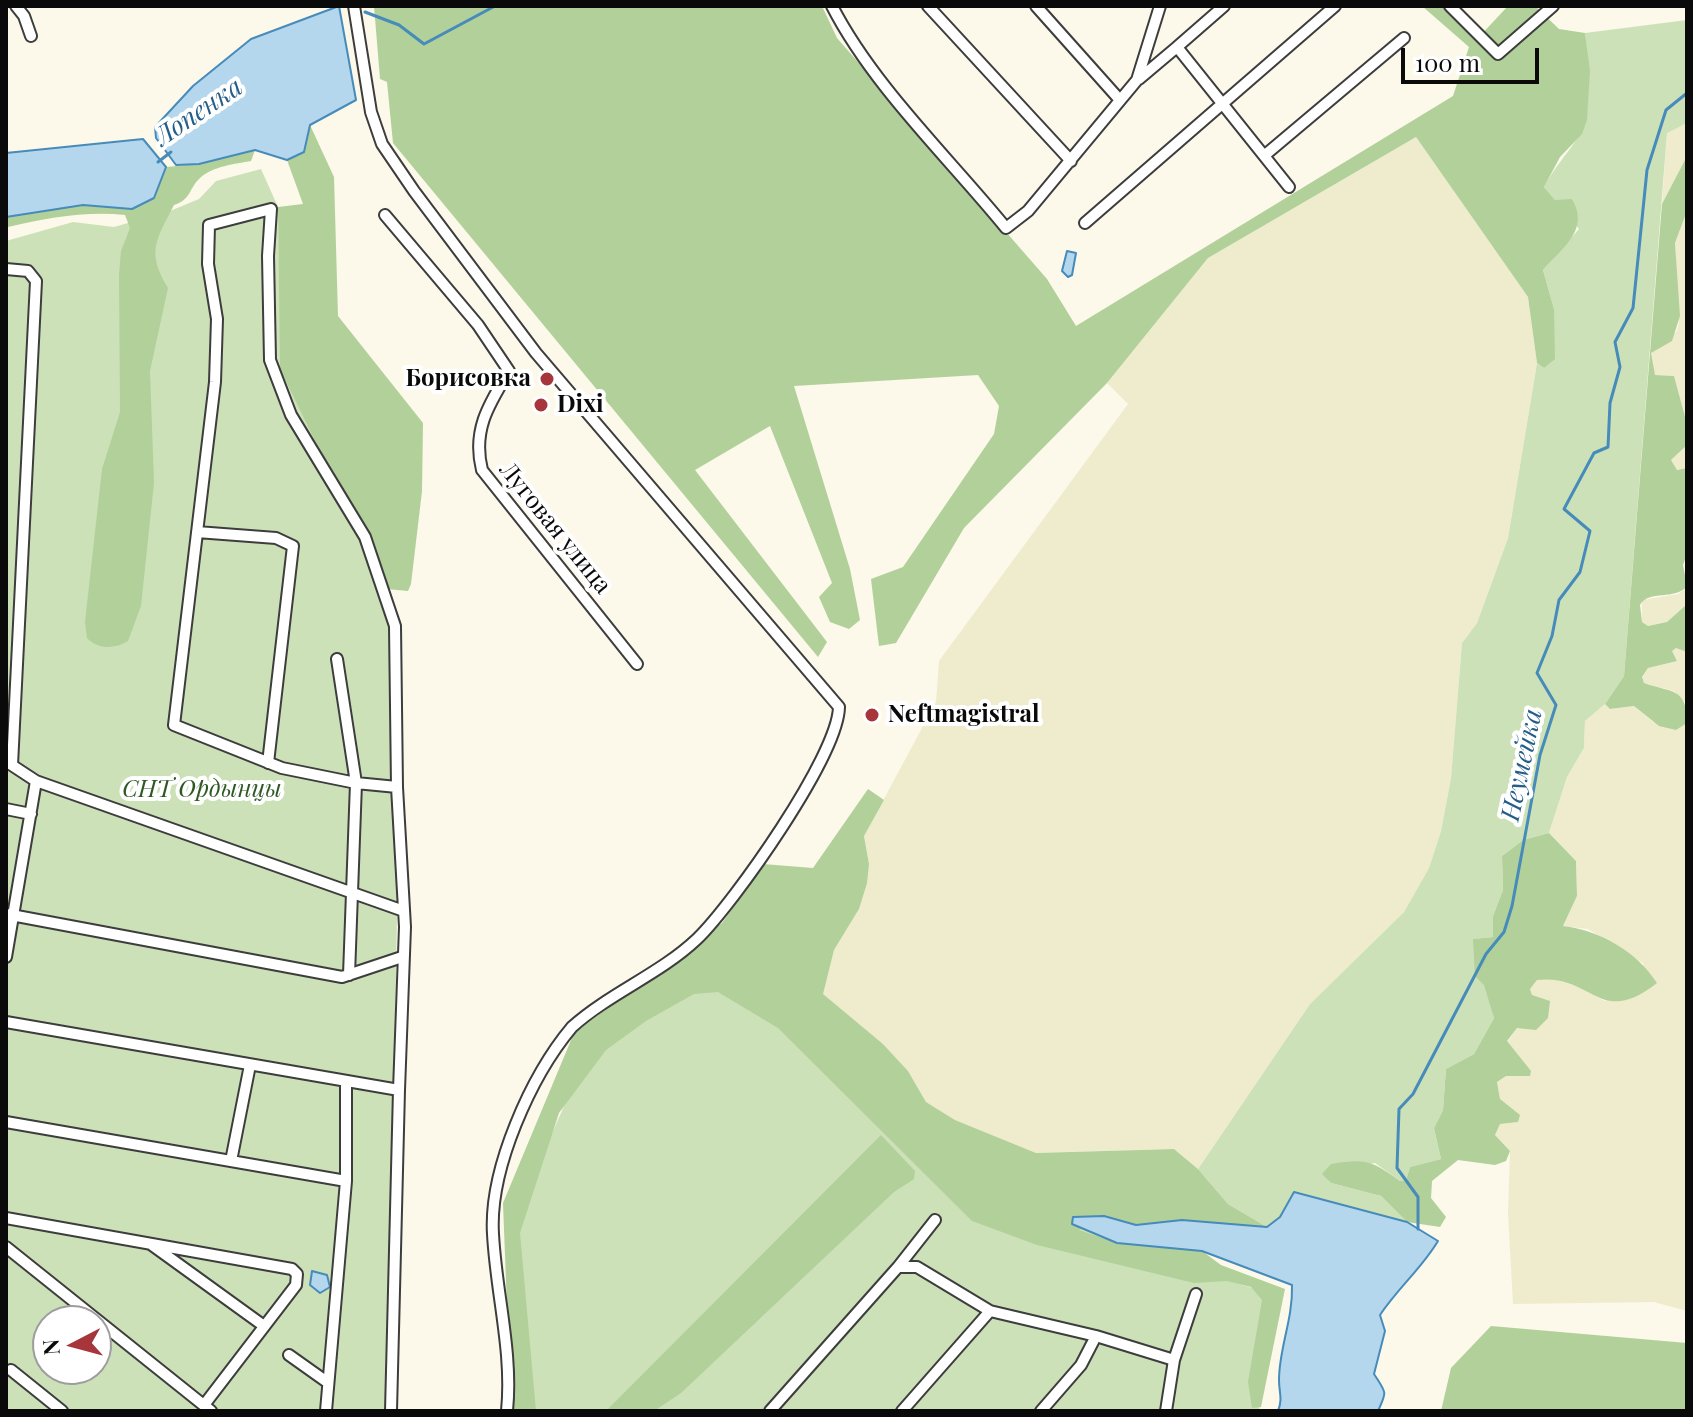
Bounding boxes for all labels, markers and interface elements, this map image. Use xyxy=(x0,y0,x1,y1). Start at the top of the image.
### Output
scale bar xyxy=(1405,32,1543,82)
text: 100 m xyxy=(1415,46,1480,78)
water label: Лопенка xyxy=(149,71,249,153)
place label: Борисовка xyxy=(405,365,531,393)
marker: Борисовка xyxy=(538,370,556,388)
place label: Dixi xyxy=(557,391,604,419)
marker: Dixi xyxy=(532,396,550,414)
street label: Луговая улица xyxy=(493,456,617,600)
place label: Neftmagistral xyxy=(888,701,1039,729)
marker: Neftmagistral xyxy=(863,706,881,724)
water label: Неумейка xyxy=(1495,706,1549,824)
park label: СНТ Ордынцы xyxy=(122,776,282,804)
north arrow xyxy=(32,1305,112,1385)
text: N xyxy=(34,1338,66,1357)

